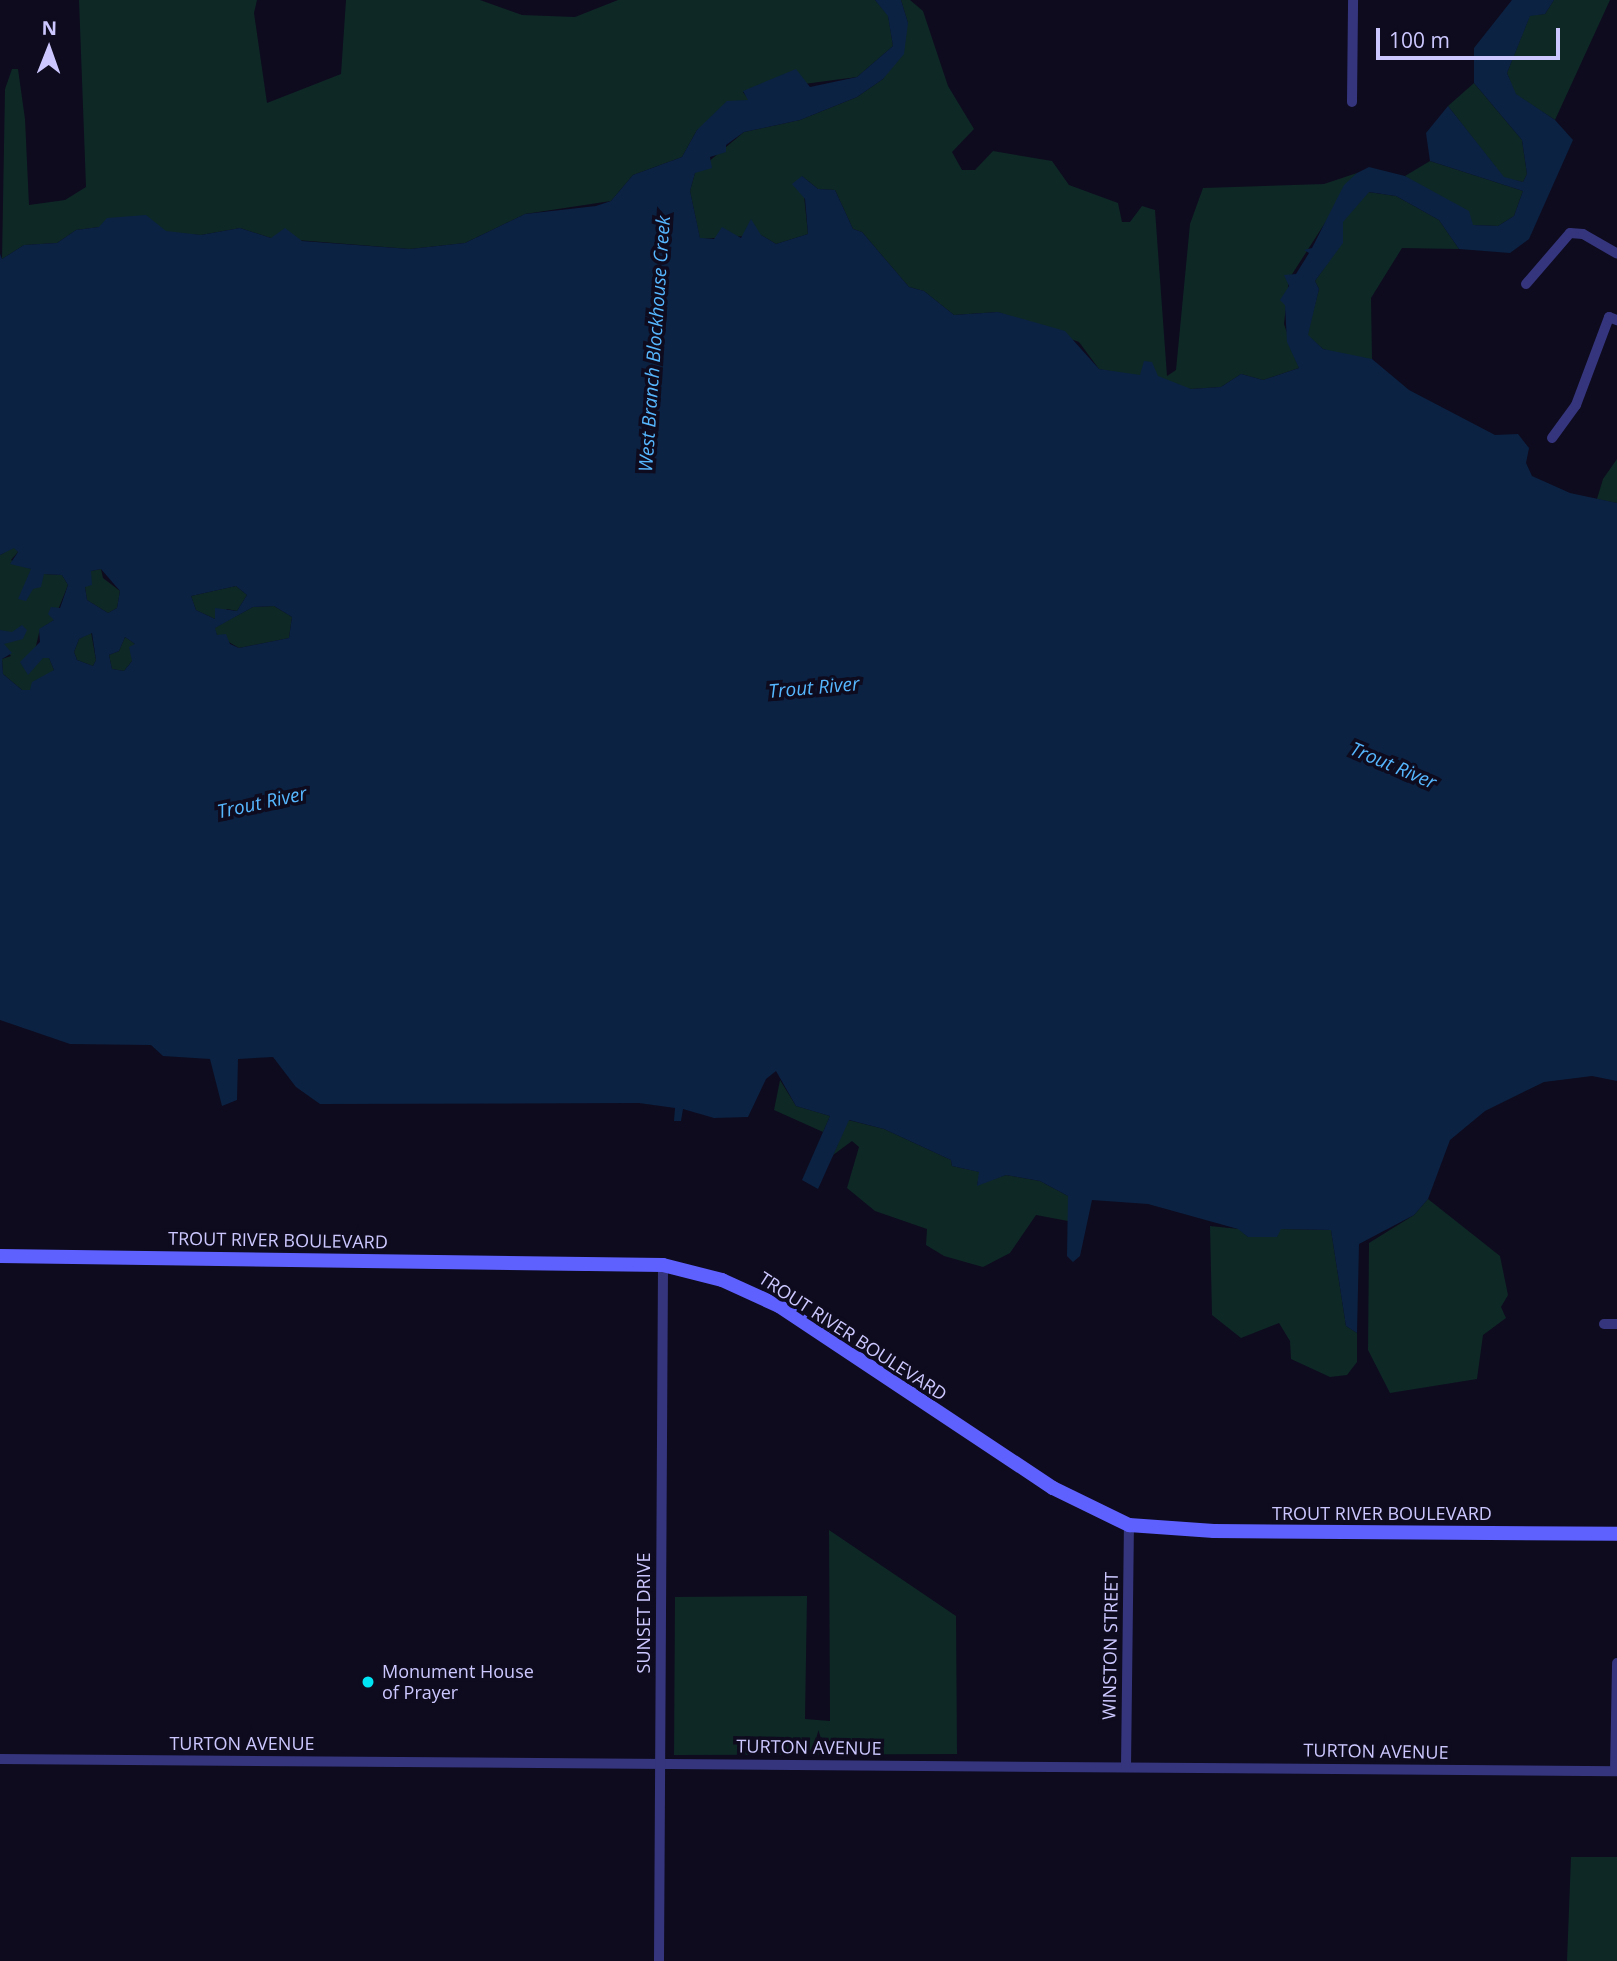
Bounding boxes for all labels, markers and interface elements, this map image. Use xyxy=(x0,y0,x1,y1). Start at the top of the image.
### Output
north arrow xyxy=(14,14,84,84)
scale bar xyxy=(1379,14,1563,58)
text: N xyxy=(41,15,57,41)
text: 100 m xyxy=(1389,26,1450,54)
water label: West Branch Blockhouse Creek xyxy=(635,215,675,473)
water label: Trout River xyxy=(768,673,860,703)
water label: Trout River xyxy=(1347,738,1439,794)
water label: Trout River xyxy=(215,782,309,824)
street label: TROUT RIVER BOULEVARD xyxy=(168,1227,388,1253)
street label: TROUT RIVER BOULEVARD xyxy=(755,1267,951,1405)
street label: TROUT RIVER BOULEVARD xyxy=(1272,1502,1492,1524)
street label: SUNSET DRIVE xyxy=(632,1553,654,1673)
street label: WINSTON STREET xyxy=(1098,1572,1122,1720)
place label: Monument House of Prayer xyxy=(382,1661,534,1704)
marker: Monument House of Prayer xyxy=(360,1674,376,1690)
street label: TURTON AVENUE xyxy=(169,1732,315,1754)
street label: TURTON AVENUE xyxy=(736,1735,882,1759)
street label: TURTON AVENUE xyxy=(1303,1739,1449,1763)

